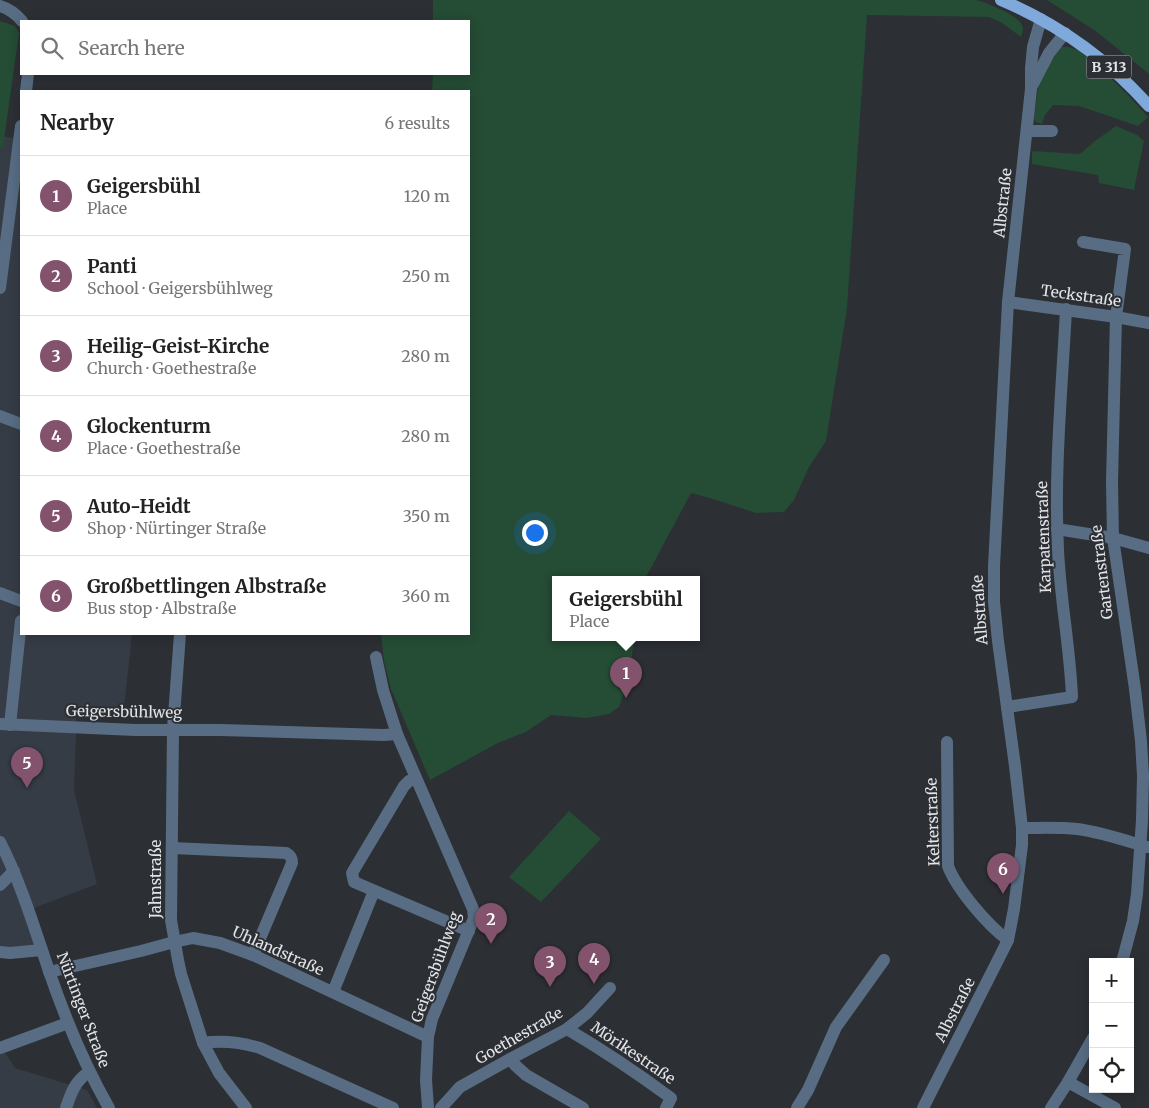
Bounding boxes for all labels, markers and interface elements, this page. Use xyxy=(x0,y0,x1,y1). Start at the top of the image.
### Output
search box xyxy=(20,20,470,75)
icon: search xyxy=(38,34,66,62)
text: Search here xyxy=(78,36,185,60)
road number: B 313 xyxy=(1086,56,1132,78)
text: Nearby xyxy=(40,109,114,136)
text: 6 results xyxy=(385,113,450,133)
street label: Albstraße xyxy=(989,167,1016,240)
text: Geigersbühl xyxy=(87,174,200,198)
text: 1 xyxy=(52,186,60,206)
text: 120 m xyxy=(404,186,450,206)
text: Place xyxy=(87,198,127,218)
text: Panti xyxy=(87,254,137,278)
text: 2 xyxy=(51,266,61,286)
text: 250 m xyxy=(402,266,450,286)
text: School · Geigersbühlweg xyxy=(87,278,273,298)
street label: Teckstraße xyxy=(1040,280,1123,311)
text: Heilig-Geist-Kirche xyxy=(87,334,269,358)
text: 3 xyxy=(51,346,61,366)
text: 280 m xyxy=(401,346,450,366)
text: Church · Goethestraße xyxy=(87,358,256,378)
text: Glockenturm xyxy=(87,414,211,438)
text: 4 xyxy=(51,426,61,446)
text: 280 m xyxy=(401,426,450,446)
text: Place · Goethestraße xyxy=(87,438,240,458)
street label: Karpatenstraße xyxy=(1032,481,1055,593)
text: Auto-Heidt xyxy=(87,494,191,518)
text: 5 xyxy=(51,506,61,526)
text: 350 m xyxy=(403,506,450,526)
text: Shop · Nürtinger Straße xyxy=(87,518,266,538)
your location xyxy=(522,520,548,546)
street label: Gartenstraße xyxy=(1086,524,1117,620)
text: Großbettlingen Albstraße xyxy=(87,574,326,598)
street label: Albstraße xyxy=(968,574,991,647)
popup xyxy=(552,576,700,641)
text: 6 xyxy=(51,586,61,606)
text: 360 m xyxy=(401,586,450,606)
text: Geigersbühl xyxy=(569,587,683,611)
text: Bus stop · Albstraße xyxy=(87,598,236,618)
text: Place xyxy=(569,611,609,631)
pin: 1 xyxy=(610,657,642,698)
street label: Geigersbühlweg xyxy=(66,701,182,722)
pin: 5 xyxy=(11,747,43,788)
street label: Kelterstraße xyxy=(921,777,944,867)
street label: Jahnstraße xyxy=(146,839,165,919)
pin: 6 xyxy=(987,853,1019,894)
pin: 2 xyxy=(475,903,507,944)
street label: Geigersbühlweg xyxy=(407,909,464,1025)
street label: Uhlandstraße xyxy=(229,922,327,979)
pin: 4 xyxy=(578,943,610,984)
pin: 3 xyxy=(534,946,566,987)
street label: Nürtinger Straße xyxy=(53,949,114,1070)
map controls xyxy=(1089,958,1134,1093)
button: + xyxy=(1089,958,1134,1003)
street label: Albstraße xyxy=(930,974,979,1046)
street label: Goethestraße xyxy=(472,1003,566,1068)
button: − xyxy=(1089,1003,1134,1048)
street label: Mörikestraße xyxy=(587,1017,679,1088)
button: locate xyxy=(1089,1048,1134,1093)

